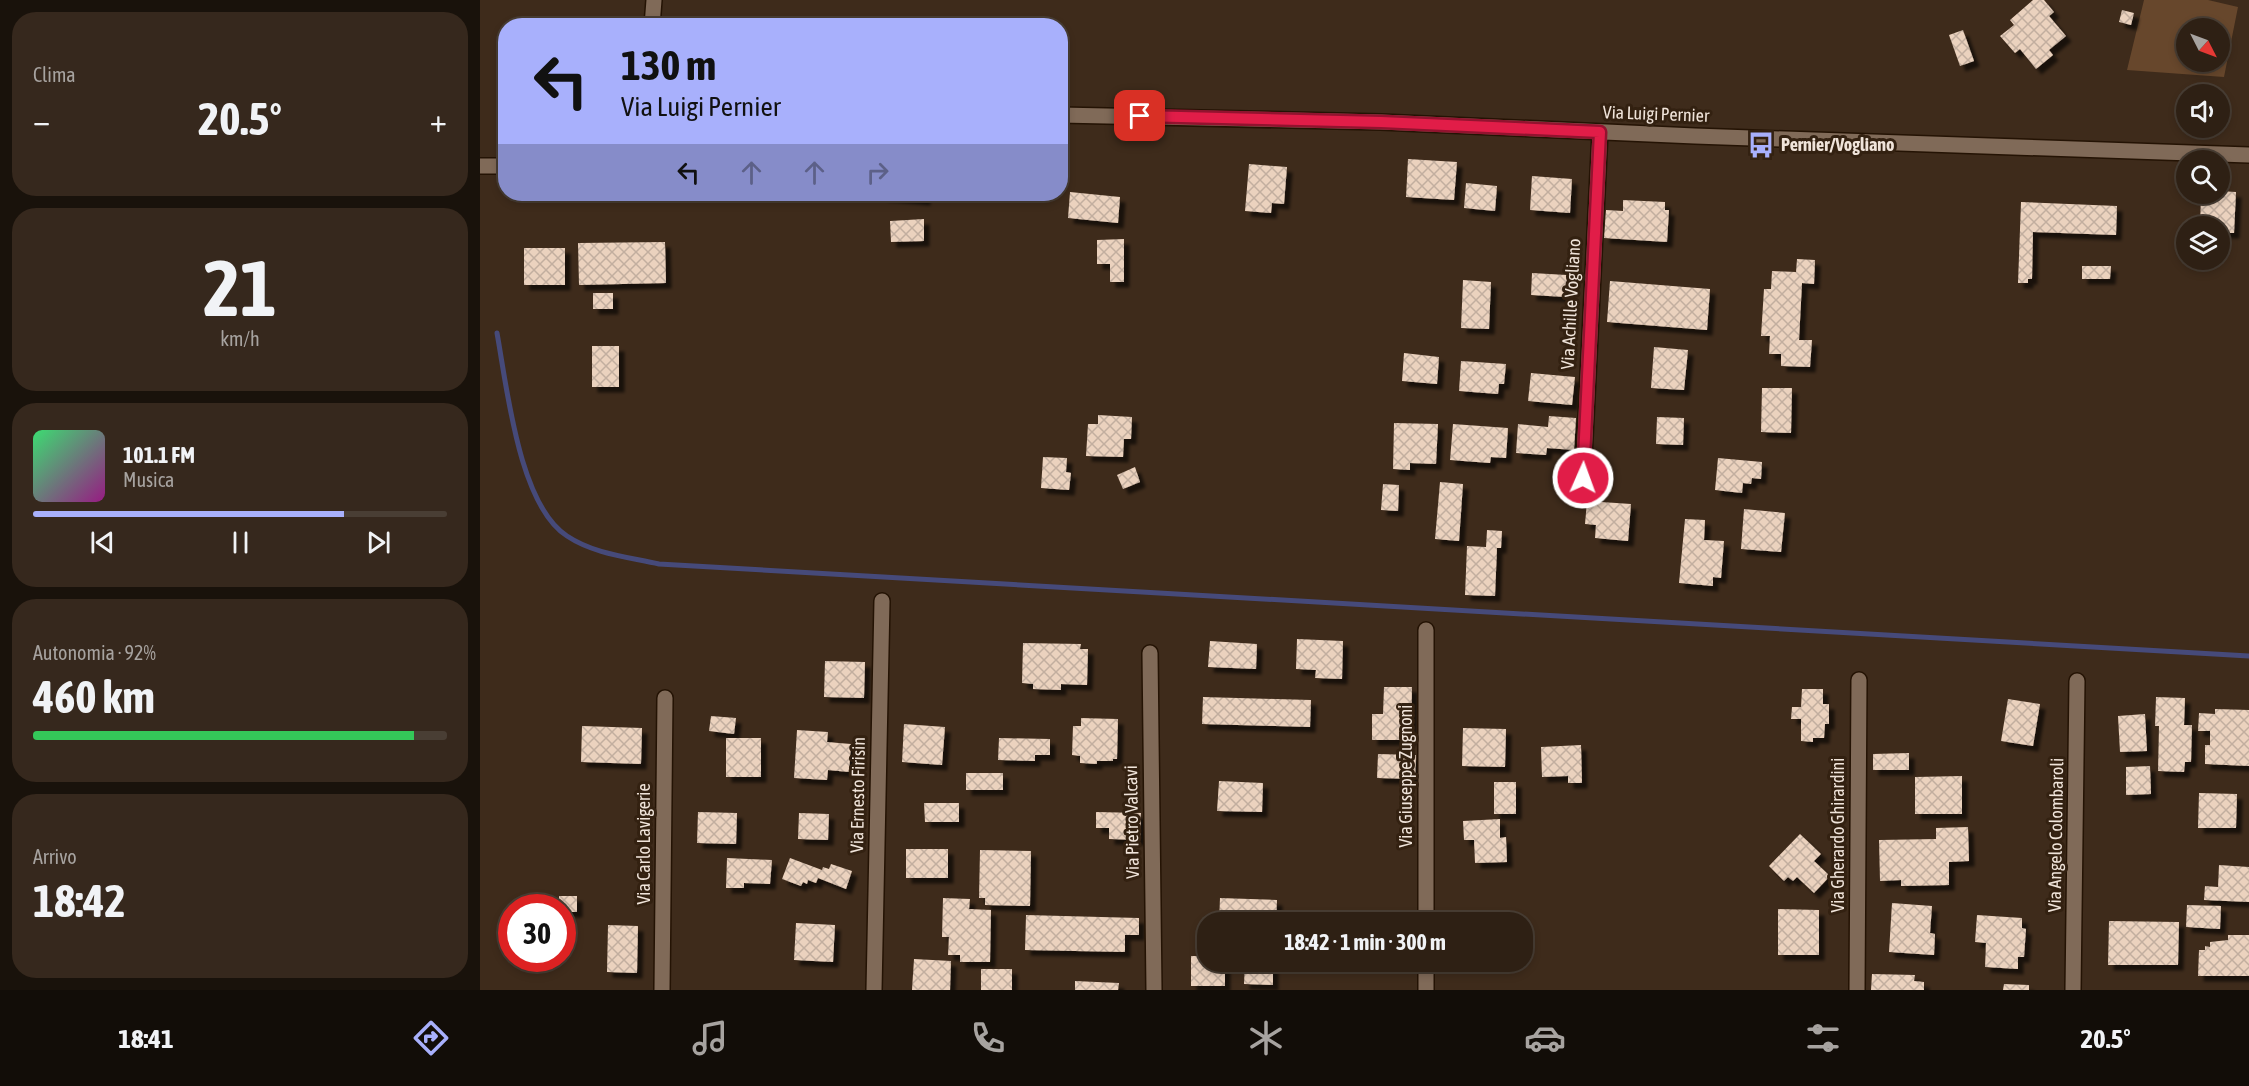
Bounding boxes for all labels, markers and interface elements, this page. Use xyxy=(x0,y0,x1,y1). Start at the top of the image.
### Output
north arrow xyxy=(2176,18,2230,72)
map controls xyxy=(2176,18,2230,270)
text: 130 m xyxy=(621,41,716,89)
icon: left xyxy=(522,42,600,120)
text: Clima xyxy=(33,63,76,86)
button: sound xyxy=(2176,84,2230,138)
pin xyxy=(1114,90,1165,141)
text: Via Luigi Pernier xyxy=(621,91,781,122)
text: 20.5° xyxy=(198,93,282,145)
icon: arrive xyxy=(1123,99,1156,132)
text: − xyxy=(33,101,50,139)
text: + xyxy=(430,101,447,139)
street label: Via Luigi Pernier xyxy=(1602,101,1710,126)
bus stop icon: Pernier/Vogliano xyxy=(1746,130,1776,160)
place label: Pernier/Vogliano xyxy=(1781,134,1895,155)
button: search xyxy=(2176,150,2230,204)
icon: left xyxy=(672,156,705,189)
icon: ahead xyxy=(735,156,768,189)
icon: ahead xyxy=(798,156,831,189)
icon: right xyxy=(861,156,894,189)
button: layers xyxy=(2176,216,2230,270)
street label: Via Achille Vogliano xyxy=(1557,238,1584,370)
text: 21 xyxy=(203,243,277,333)
text: km/h xyxy=(220,327,260,350)
text: 101.1 FM xyxy=(123,442,195,468)
position arrow xyxy=(1551,446,1615,510)
text: Musica xyxy=(123,468,174,491)
icon: previous xyxy=(86,526,119,559)
icon: pause xyxy=(224,526,257,559)
icon: next xyxy=(362,526,395,559)
text: Autonomia · 92% xyxy=(33,641,156,664)
text: 460 km xyxy=(33,671,155,723)
street label: Via Giuseppe Zugnoni xyxy=(1395,705,1416,848)
street label: Via Ernesto Firisin xyxy=(846,737,869,853)
street label: Via Gherardo Ghirardini xyxy=(1827,758,1848,912)
street label: Via Angelo Colombaroli xyxy=(2044,758,2067,912)
street label: Via Pietro Valcavi xyxy=(1120,765,1143,879)
street label: Via Carlo Lavigerie xyxy=(633,783,654,905)
text: Arrivo xyxy=(33,845,77,868)
text: 18:42 xyxy=(33,875,126,927)
speed limit sign: 30 xyxy=(498,894,576,972)
text: 18:42 · 1 min · 300 m xyxy=(1284,929,1446,955)
icon: directions xyxy=(410,1017,452,1059)
icon: music xyxy=(689,1017,731,1059)
icon: phone xyxy=(967,1017,1009,1059)
icon: climate xyxy=(1245,1017,1287,1059)
icon: car xyxy=(1524,1017,1566,1059)
icon: filters xyxy=(1802,1017,1844,1059)
text: 18:41 xyxy=(118,1023,174,1054)
text: 20.5° xyxy=(2080,1023,2131,1054)

